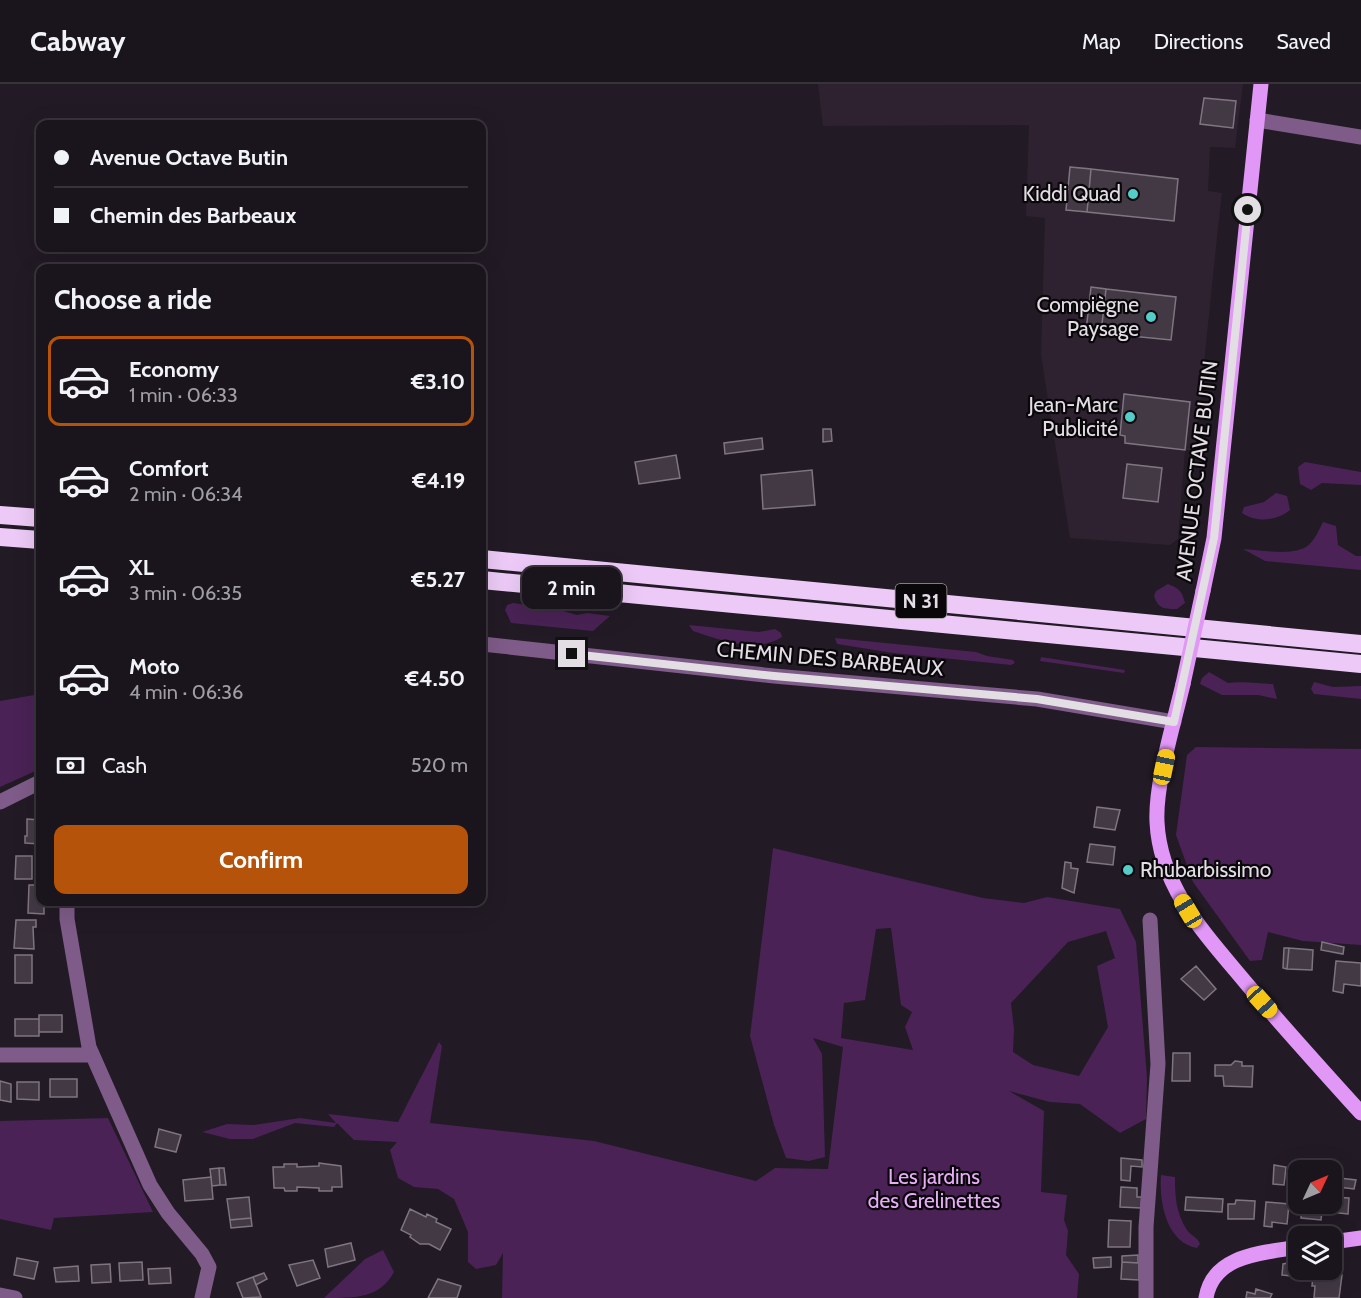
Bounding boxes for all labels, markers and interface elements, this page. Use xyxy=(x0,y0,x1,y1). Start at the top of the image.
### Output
text: Cabway xyxy=(30,24,125,58)
text: Map xyxy=(1082,29,1121,54)
text: Directions xyxy=(1154,29,1243,54)
text: Saved xyxy=(1276,29,1331,54)
text: Avenue Octave Butin xyxy=(90,144,288,171)
place label: Kiddi Quad xyxy=(1023,181,1121,206)
marker: Kiddi Quad xyxy=(1126,187,1140,201)
route start xyxy=(1234,196,1261,223)
text: Chemin des Barbeaux xyxy=(90,202,296,229)
text: Choose a ride xyxy=(54,283,212,316)
place label: Compiègne Paysage xyxy=(1037,292,1139,341)
marker: Compiègne Paysage xyxy=(1144,310,1158,324)
icon: car xyxy=(57,354,111,408)
text: Economy xyxy=(129,356,219,383)
street label: AVENUE OCTAVE BUTIN xyxy=(1171,359,1222,583)
text: €3.10 xyxy=(411,368,465,395)
text: 1 min · 06:33 xyxy=(129,383,238,407)
place label: Jean-Marc Publicité xyxy=(1028,392,1118,441)
marker: Jean-Marc Publicité xyxy=(1123,410,1137,424)
icon: car xyxy=(57,453,111,507)
text: Comfort xyxy=(129,455,208,482)
text: €4.19 xyxy=(412,467,465,494)
text: 2 min · 06:34 xyxy=(129,482,243,506)
icon: car xyxy=(57,552,111,606)
text: XL xyxy=(129,554,154,581)
text: €5.27 xyxy=(411,566,465,593)
callout: 2 min xyxy=(522,567,622,609)
text: 2 min xyxy=(547,576,596,600)
text: 3 min · 06:35 xyxy=(129,581,242,605)
road number: N 31 xyxy=(896,584,946,618)
street label: CHEMIN DES BARBEAUX xyxy=(716,636,945,681)
route end xyxy=(558,640,585,667)
icon: car xyxy=(57,651,111,705)
text: Moto xyxy=(129,653,180,680)
text: €4.50 xyxy=(405,665,465,692)
text: 4 min · 06:36 xyxy=(129,680,243,704)
car xyxy=(1151,748,1177,786)
icon: cash xyxy=(54,749,87,782)
text: Cash xyxy=(102,752,147,779)
text: 520 m xyxy=(411,753,468,777)
button: Confirm xyxy=(54,825,468,894)
place label: Rhubarbissimo xyxy=(1140,857,1271,882)
marker: Rhubarbissimo xyxy=(1121,863,1135,877)
car xyxy=(1171,891,1205,931)
car xyxy=(1243,983,1281,1021)
north arrow xyxy=(1288,1160,1342,1214)
map controls xyxy=(1288,1160,1342,1280)
park label: Les jardins des Grelinettes xyxy=(868,1164,1000,1213)
button: layers xyxy=(1288,1226,1342,1280)

